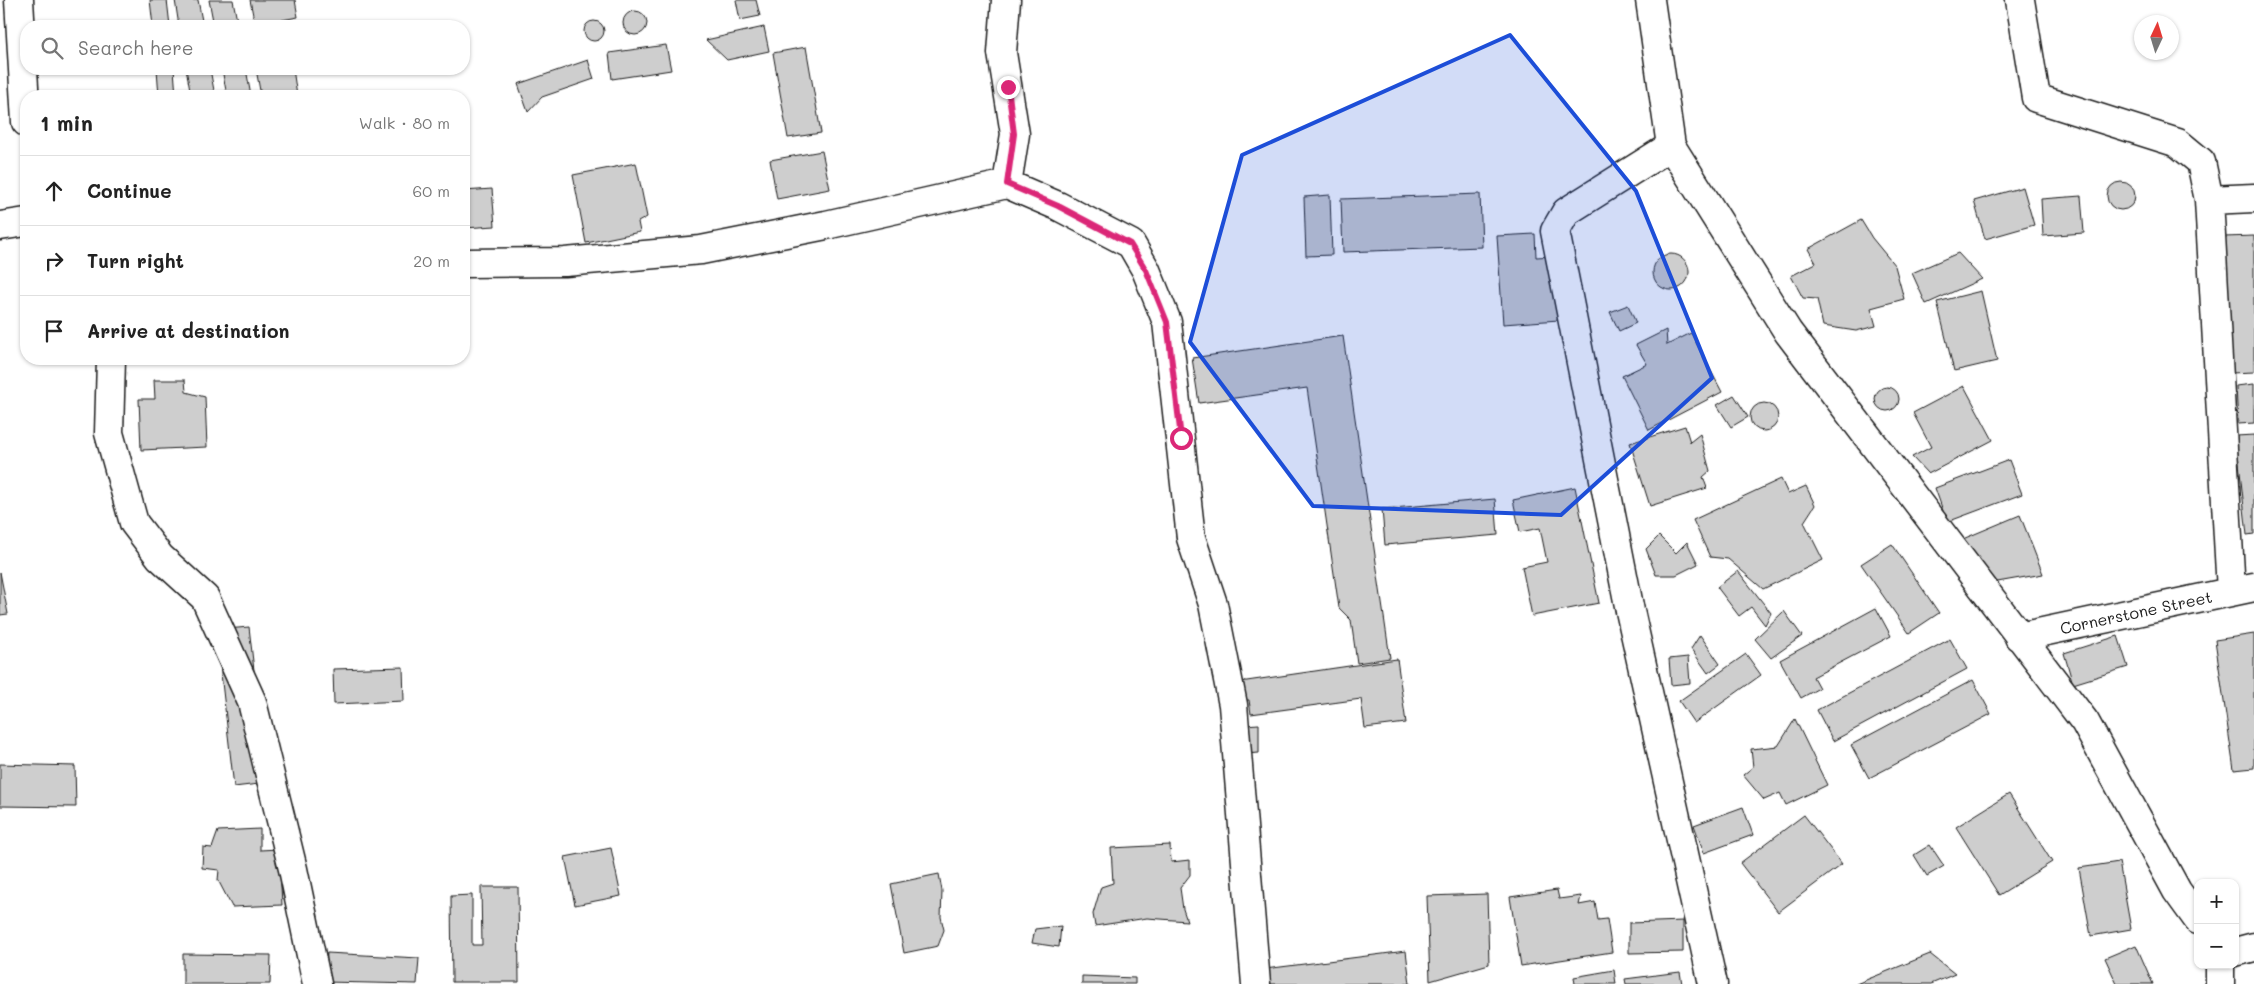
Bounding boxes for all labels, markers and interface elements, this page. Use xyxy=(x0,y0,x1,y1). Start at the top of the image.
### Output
north arrow xyxy=(2134,15,2179,60)
search box xyxy=(20,20,470,75)
icon: search xyxy=(38,34,66,62)
text: Search here xyxy=(78,35,194,60)
route end xyxy=(997,76,1020,99)
text: 1 min xyxy=(40,109,93,136)
text: Walk · 80 m xyxy=(359,112,450,133)
icon: ahead xyxy=(40,177,68,205)
text: Continue xyxy=(87,178,172,203)
text: 60 m xyxy=(413,180,450,201)
icon: right xyxy=(40,247,68,275)
text: Turn right xyxy=(87,248,184,273)
text: 20 m xyxy=(413,250,450,271)
icon: arrive xyxy=(40,317,68,345)
text: Arrive at destination xyxy=(87,318,290,343)
route start xyxy=(1170,427,1193,450)
street label: Cornerstone Street xyxy=(2058,586,2214,638)
map controls xyxy=(2194,879,2239,969)
button: + xyxy=(2194,879,2239,924)
button: − xyxy=(2194,924,2239,969)

